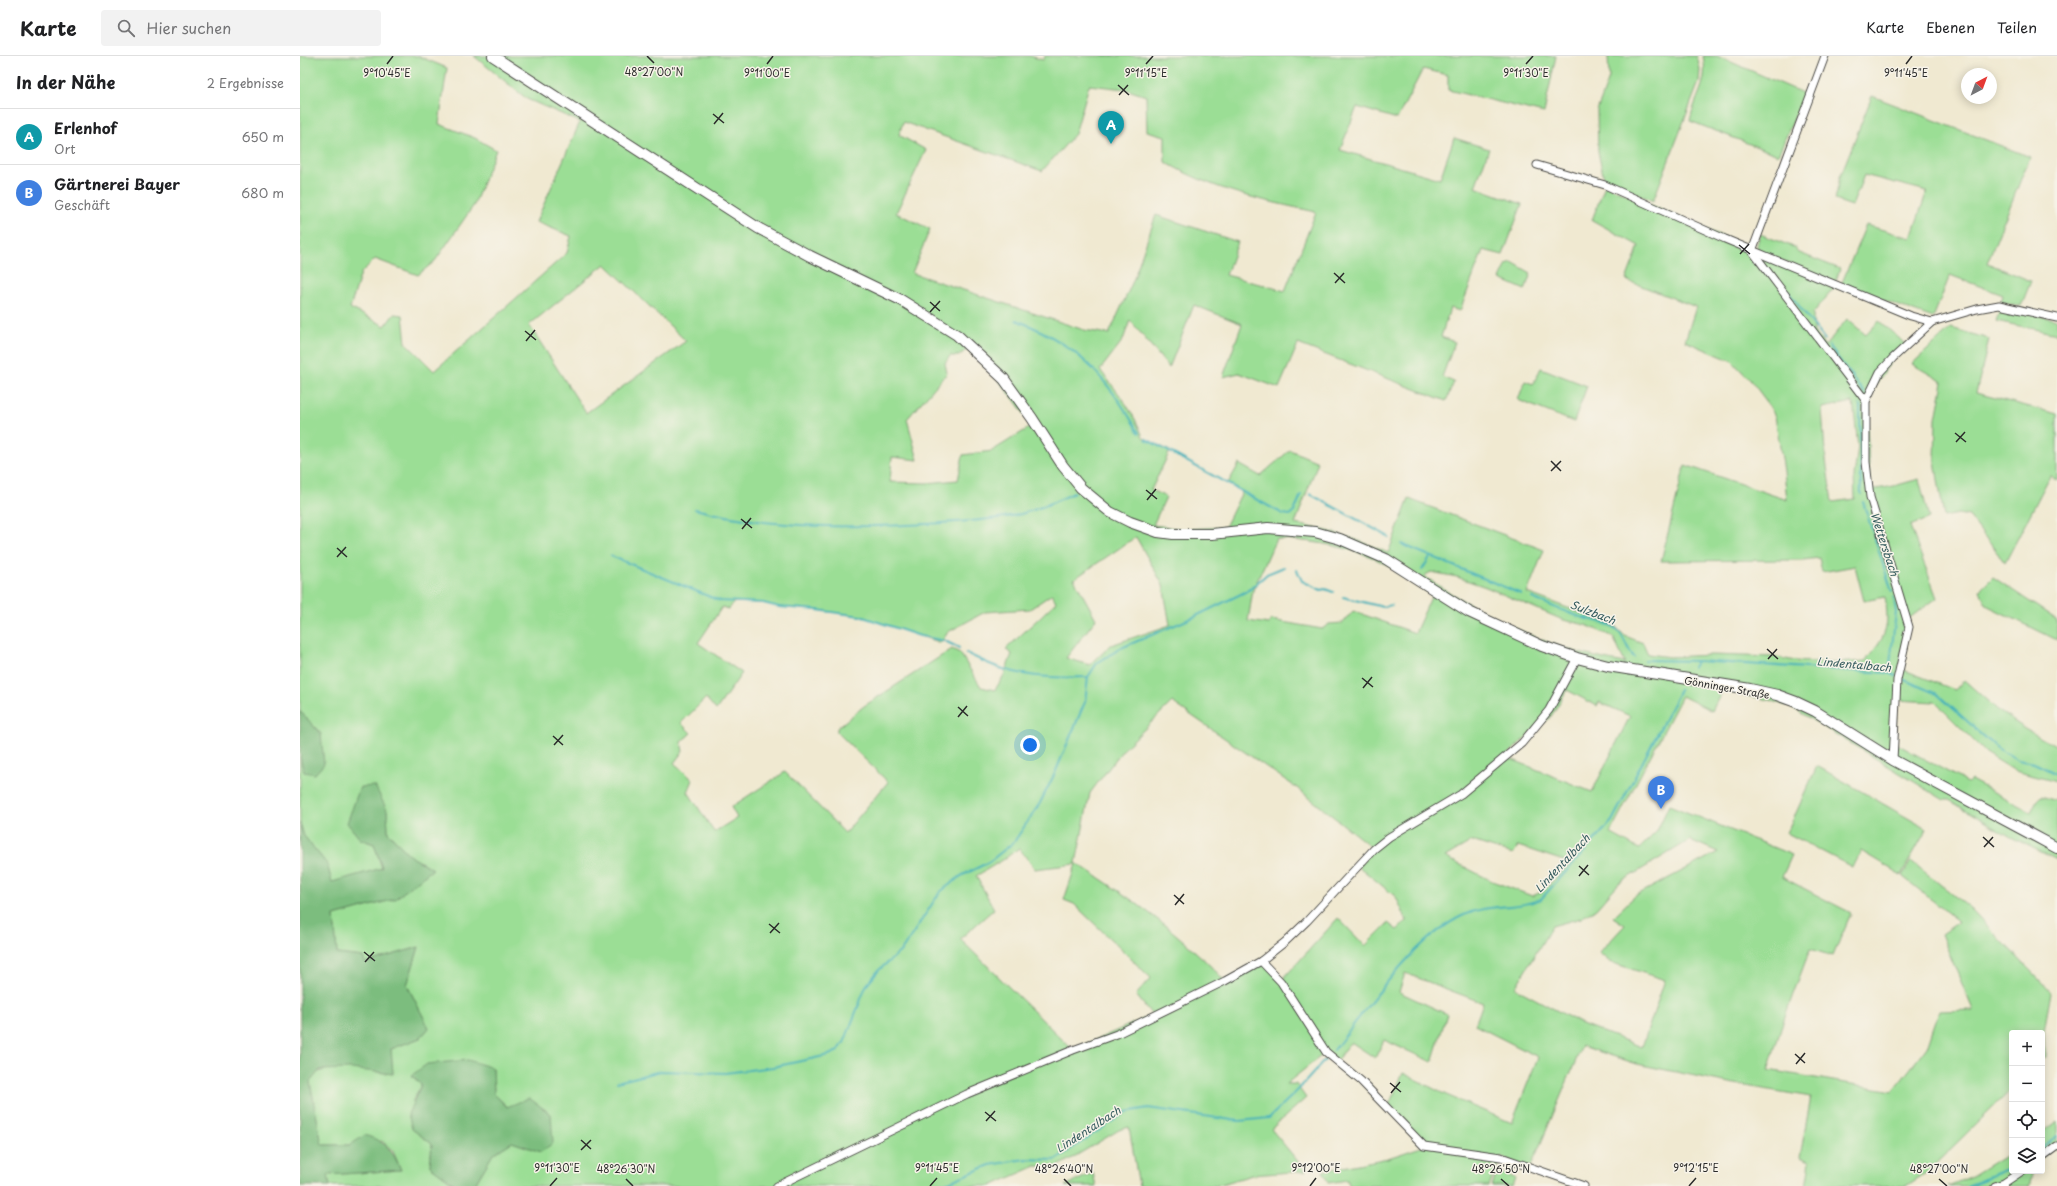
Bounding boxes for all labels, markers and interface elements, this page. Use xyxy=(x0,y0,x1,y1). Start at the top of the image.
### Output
search box xyxy=(101,10,381,46)
text: Karte xyxy=(20,14,77,42)
text: Hier suchen xyxy=(147,16,231,39)
icon: search xyxy=(115,17,137,39)
text: Karte xyxy=(1866,17,1904,38)
text: Ebenen xyxy=(1926,17,1975,38)
text: Teilen xyxy=(1997,17,2037,38)
text: 48°27'00"N xyxy=(625,64,683,79)
text: 9°10'45"E xyxy=(363,65,411,80)
text: 9°11'00"E xyxy=(744,65,790,80)
text: 9°11'15"E xyxy=(1125,65,1167,80)
text: 9°11'30"E xyxy=(1503,65,1549,80)
text: 9°11'45"E xyxy=(1884,65,1928,80)
north arrow xyxy=(1961,68,1997,104)
text: In der Nähe xyxy=(16,69,115,95)
text: 2 Ergebnisse xyxy=(207,73,284,92)
pin: A xyxy=(1098,111,1124,144)
text: Erlenhof xyxy=(54,116,117,139)
text: A xyxy=(24,127,34,146)
text: 650 m xyxy=(242,127,284,146)
text: Ort xyxy=(54,139,76,158)
text: Gärtnerei Bayer xyxy=(54,172,180,195)
text: B xyxy=(25,183,33,202)
text: 680 m xyxy=(241,183,284,202)
text: Geschäft xyxy=(54,195,110,214)
water label: Wettersbach xyxy=(1867,510,1904,579)
water label: Sulzbach xyxy=(1568,596,1619,629)
water label: Lindentalbach xyxy=(1816,652,1892,676)
street label: Gönninger Straße xyxy=(1683,672,1771,702)
your location xyxy=(1020,735,1040,755)
pin: B xyxy=(1648,776,1674,809)
water label: Lindentalbach xyxy=(1530,830,1594,896)
map controls xyxy=(2009,1030,2045,1174)
button: + xyxy=(2009,1030,2045,1066)
button: − xyxy=(2009,1066,2045,1102)
water label: Lindentalbach xyxy=(1052,1101,1124,1156)
button: locate xyxy=(2009,1102,2045,1138)
button: layers xyxy=(2009,1138,2045,1174)
text: 9°11'30"E xyxy=(534,1160,580,1175)
text: 9°11'45"E xyxy=(915,1160,959,1175)
text: 9°12'00"E xyxy=(1292,1160,1340,1175)
text: 9°12'15"E xyxy=(1673,1160,1719,1175)
text: 48°26'30"N xyxy=(597,1161,656,1176)
text: 48°26'40"N xyxy=(1035,1161,1093,1176)
text: 48°26'50"N xyxy=(1472,1161,1530,1176)
text: 48°27'00"N xyxy=(1910,1161,1968,1176)

